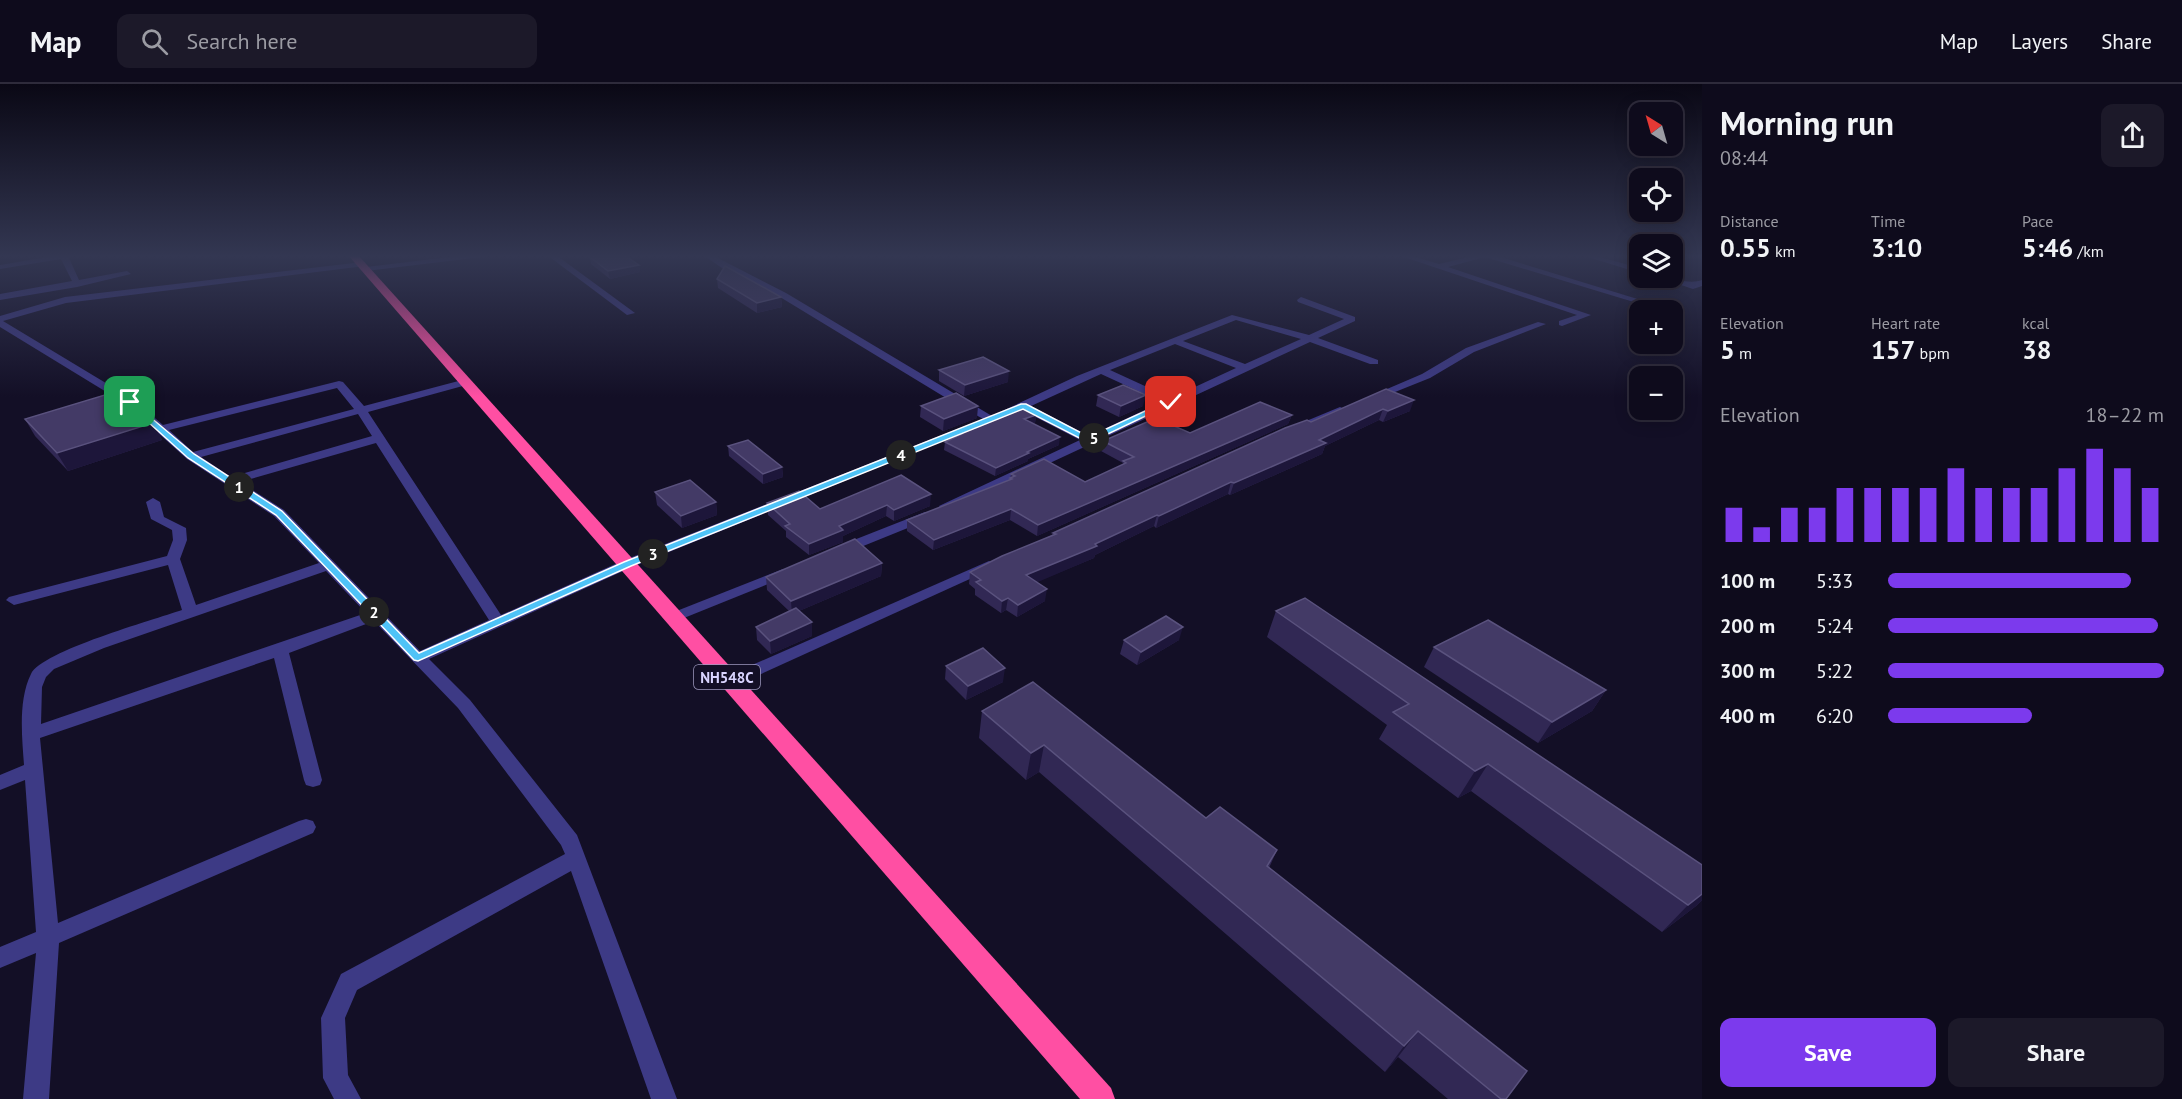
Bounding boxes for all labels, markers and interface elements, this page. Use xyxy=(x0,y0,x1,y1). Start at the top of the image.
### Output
search box xyxy=(117,14,537,68)
text: Map xyxy=(30,23,81,60)
icon: search xyxy=(138,25,171,58)
text: Search here xyxy=(186,27,297,55)
text: Map xyxy=(1940,28,1978,55)
text: Layers xyxy=(2011,28,2068,55)
text: Share xyxy=(2101,28,2152,55)
text: Morning run xyxy=(1720,101,1894,144)
north arrow xyxy=(1629,102,1683,156)
map controls xyxy=(1629,102,1683,420)
button: share xyxy=(2101,104,2164,167)
text: 08:44 xyxy=(1720,145,1768,171)
button: locate xyxy=(1629,168,1683,222)
text: Distance xyxy=(1720,211,1779,231)
text: Time xyxy=(1871,211,1905,231)
text: Pace xyxy=(2022,211,2053,231)
text: 0.55 xyxy=(1720,231,1771,264)
text: 3:10 xyxy=(1871,231,1922,264)
text: 5:46 xyxy=(2022,231,2073,264)
button: layers xyxy=(1629,234,1683,288)
text: km xyxy=(1771,241,1796,261)
text: /km xyxy=(2073,241,2104,261)
button: + xyxy=(1629,300,1683,354)
text: Elevation xyxy=(1720,313,1784,333)
text: Heart rate xyxy=(1871,313,1940,333)
text: kcal xyxy=(2022,313,2049,333)
text: 5 xyxy=(1720,333,1735,366)
text: 157 xyxy=(1871,333,1915,366)
text: 38 xyxy=(2022,333,2051,366)
text: m xyxy=(1735,343,1752,363)
text: bpm xyxy=(1915,343,1950,363)
button: − xyxy=(1629,366,1683,420)
pin xyxy=(104,376,155,427)
pin xyxy=(1145,376,1196,427)
icon: arrive xyxy=(113,385,146,418)
icon: check xyxy=(1154,385,1187,418)
text: Elevation xyxy=(1720,402,1800,428)
text: 18–22 m xyxy=(2086,402,2164,428)
pin: 5 xyxy=(1079,423,1109,453)
text: 5 xyxy=(1089,428,1099,448)
pin: 4 xyxy=(886,440,916,470)
text: 4 xyxy=(896,445,906,465)
pin: 1 xyxy=(224,472,254,502)
text: 1 xyxy=(234,477,244,497)
pin: 3 xyxy=(638,539,668,569)
text: 3 xyxy=(648,544,658,564)
text: 100 m xyxy=(1720,568,1775,594)
text: 5:33 xyxy=(1816,568,1853,594)
pin: 2 xyxy=(359,597,389,627)
text: 2 xyxy=(369,602,379,622)
text: 200 m xyxy=(1720,613,1775,639)
text: 5:24 xyxy=(1816,613,1853,639)
text: 300 m xyxy=(1720,658,1775,684)
text: 5:22 xyxy=(1816,658,1853,684)
road number: NH548C xyxy=(694,665,760,689)
text: 400 m xyxy=(1720,703,1775,729)
text: 6:20 xyxy=(1816,703,1853,729)
button: Save xyxy=(1720,1018,1936,1087)
button: Share xyxy=(1948,1018,2164,1087)

